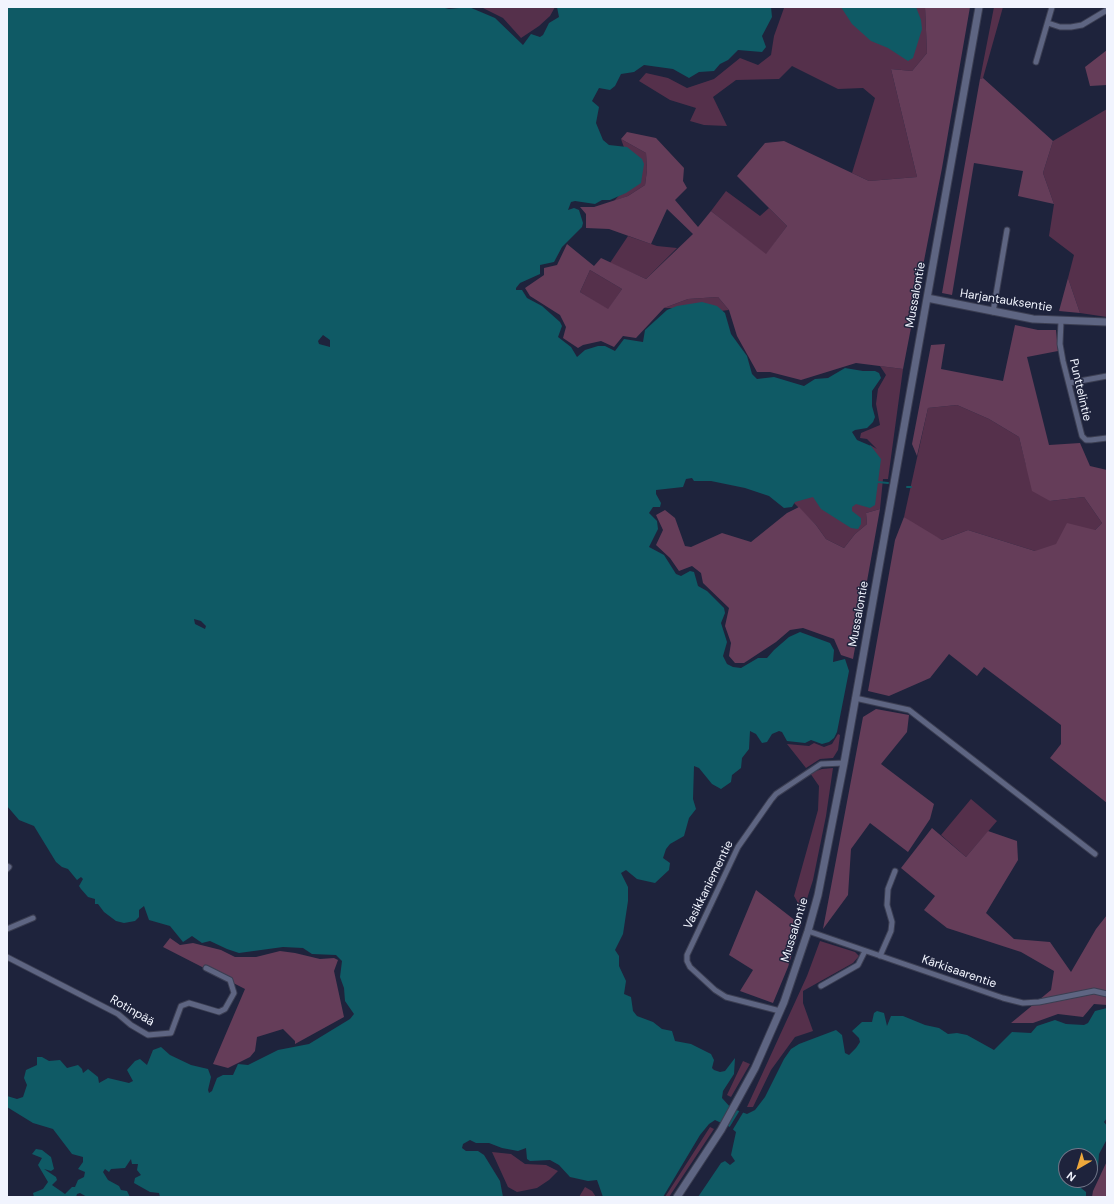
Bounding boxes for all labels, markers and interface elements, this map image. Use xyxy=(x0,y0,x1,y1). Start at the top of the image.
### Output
street label: Mussalontie xyxy=(903,261,929,329)
street label: Harjantauksentie xyxy=(959,287,1053,315)
street label: Punttelintie xyxy=(1066,357,1094,423)
street label: Mussalontie xyxy=(846,580,872,648)
street label: Vasikkaniementie xyxy=(681,838,737,932)
street label: Mussalontie xyxy=(778,896,812,964)
street label: Kärkisaarentie xyxy=(920,952,998,992)
street label: Rotinpää xyxy=(107,993,157,1029)
north arrow xyxy=(1058,1148,1098,1188)
text: N xyxy=(1064,1169,1079,1185)

